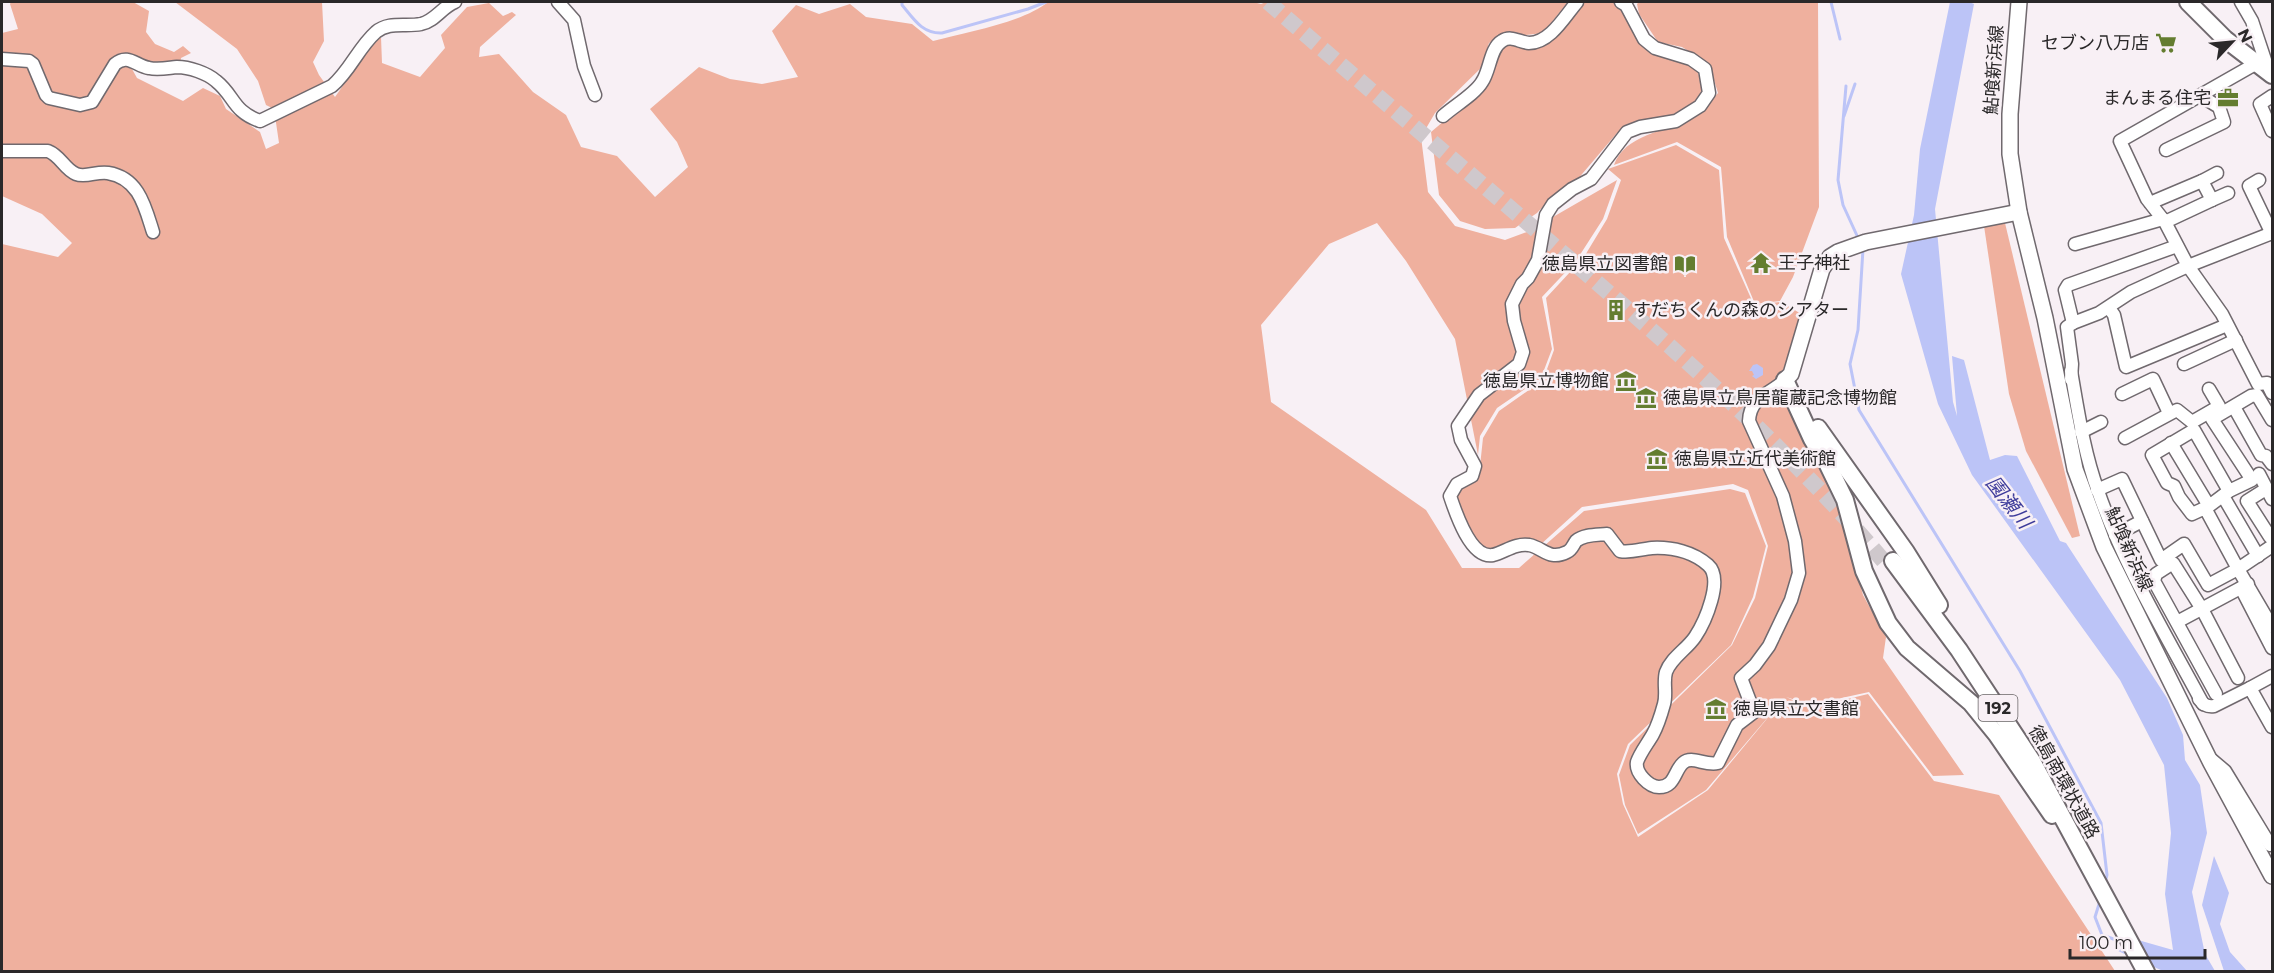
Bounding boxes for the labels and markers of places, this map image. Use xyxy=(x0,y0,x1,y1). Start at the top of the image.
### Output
supermarket icon: セブン八万店 xyxy=(2154,31,2178,55)
place label: セブン八万店 xyxy=(2041,32,2149,54)
office icon: まんまる住宅 xyxy=(2216,86,2240,110)
place label: まんまる住宅 xyxy=(2103,87,2211,109)
temple icon: 王子神社 xyxy=(1749,251,1773,275)
library icon: 徳島県立図書館 xyxy=(1673,252,1697,276)
place label: 王子神社 xyxy=(1778,252,1850,274)
place label: 徳島県立図書館 xyxy=(1542,253,1668,275)
building icon: すだちくんの森のシアター xyxy=(1604,298,1628,322)
place label: すだちくんの森のシアター xyxy=(1633,299,1849,321)
museum icon: 徳島県立博物館 xyxy=(1614,369,1638,393)
place label: 徳島県立博物館 xyxy=(1483,370,1609,392)
museum icon: 徳島県立鳥居龍蔵記念博物館 xyxy=(1634,386,1658,410)
place label: 徳島県立鳥居龍蔵記念博物館 xyxy=(1663,387,1897,409)
museum icon: 徳島県立近代美術館 xyxy=(1645,447,1669,471)
place label: 徳島県立近代美術館 xyxy=(1674,448,1836,470)
museum icon: 徳島県立文書館 xyxy=(1704,697,1728,721)
place label: 徳島県立文書館 xyxy=(1733,698,1859,720)

